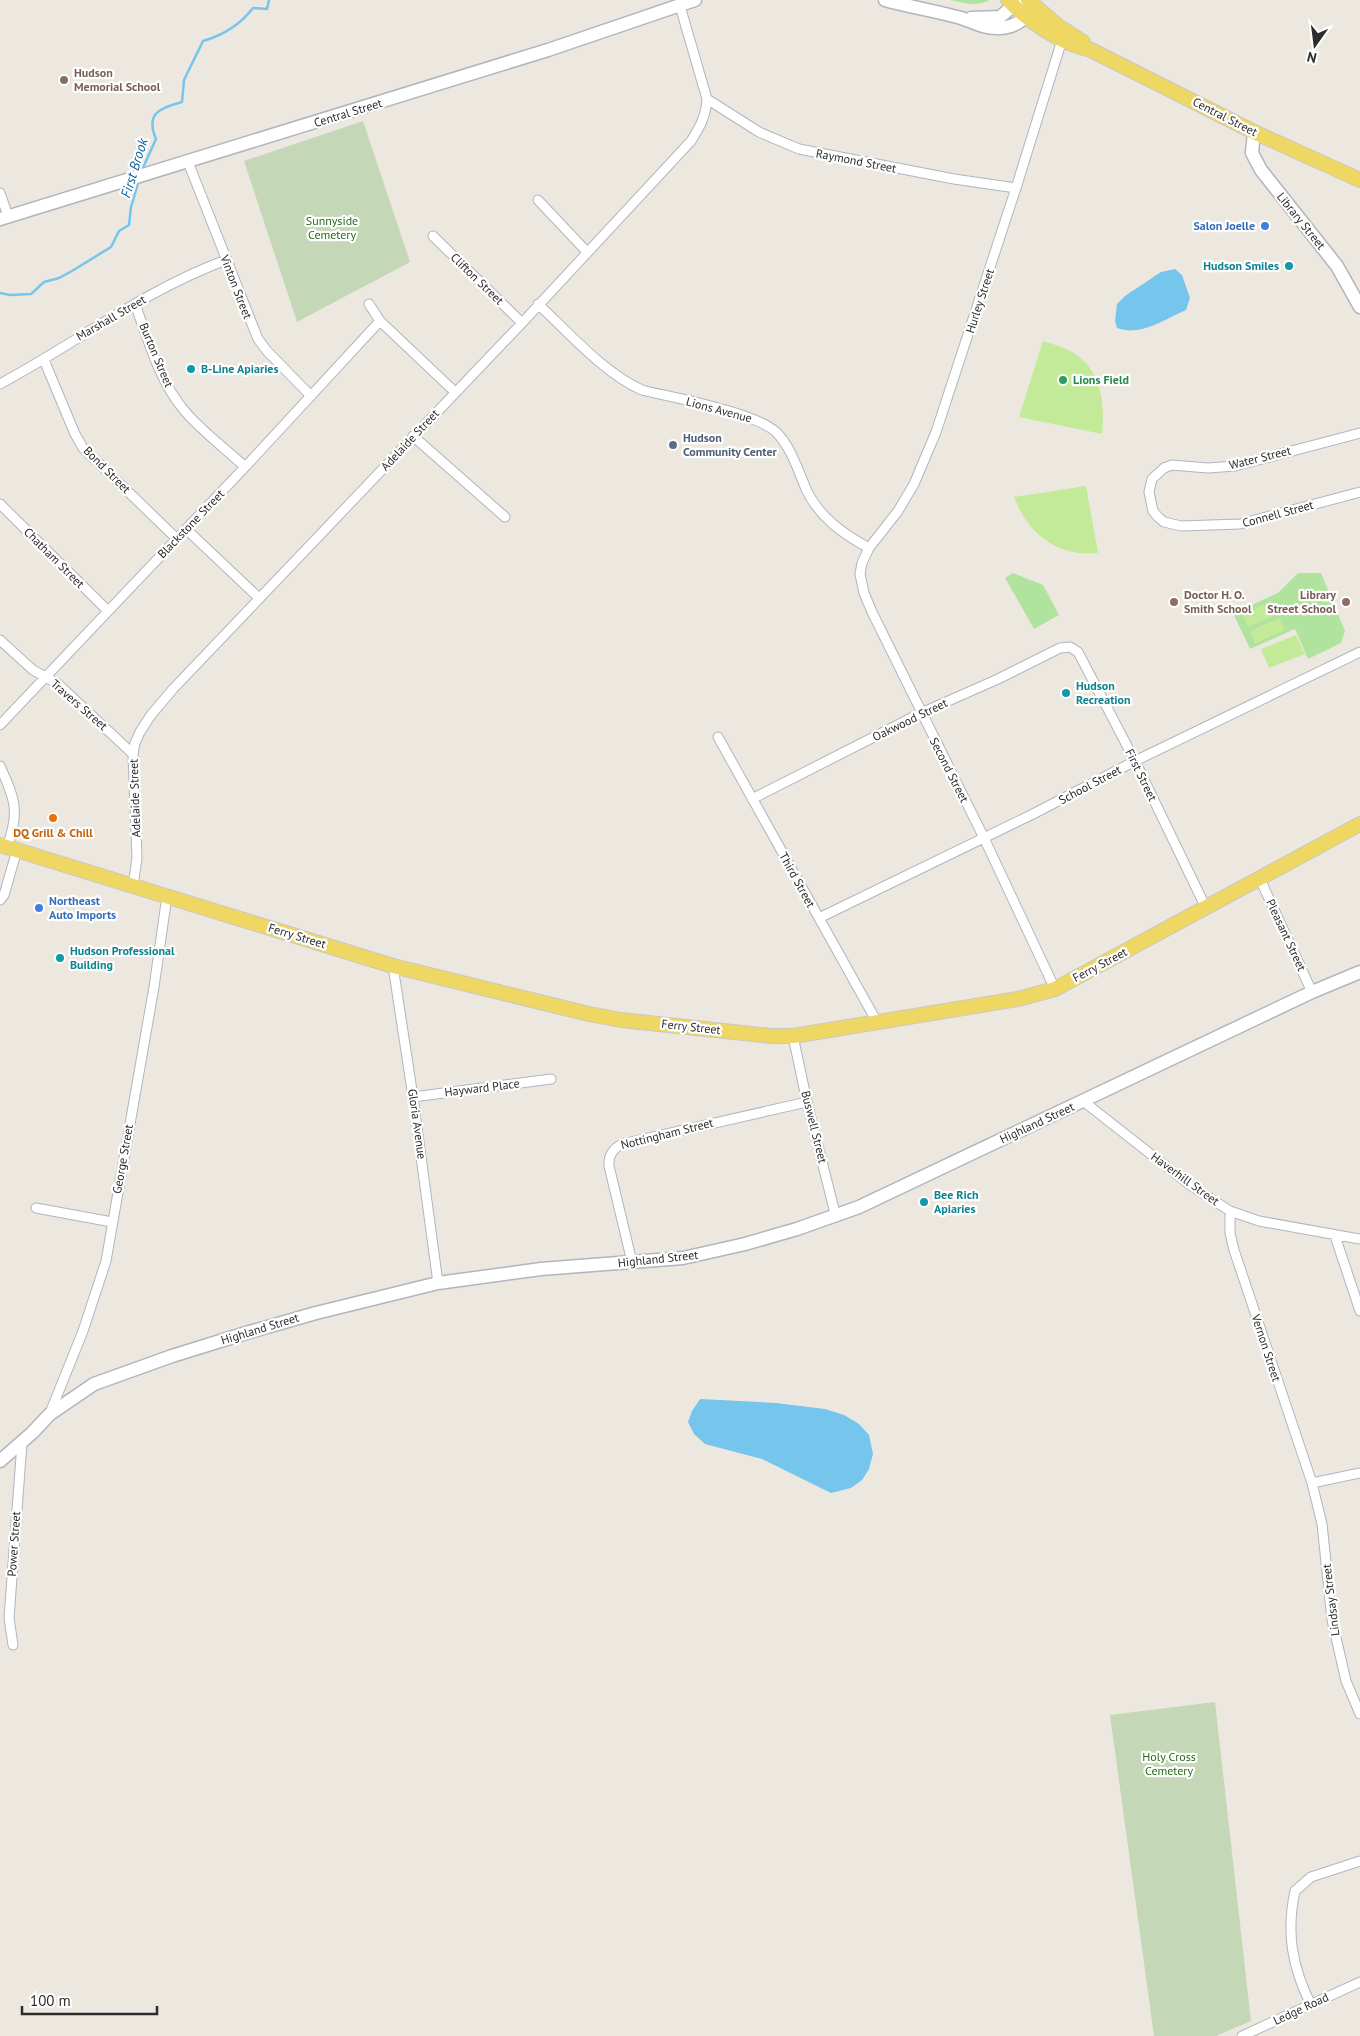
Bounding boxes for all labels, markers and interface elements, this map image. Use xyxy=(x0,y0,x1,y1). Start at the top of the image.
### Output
north arrow xyxy=(1290,20,1340,70)
text: N xyxy=(1305,48,1318,67)
place label: Hudson Memorial School xyxy=(74,65,161,94)
marker: Hudson Memorial School xyxy=(58,74,70,86)
street label: Central Street xyxy=(1190,94,1260,139)
street label: Central Street xyxy=(312,95,384,130)
water label: First Brook xyxy=(116,135,152,200)
street label: Raymond Street xyxy=(815,145,898,176)
street label: Library Street xyxy=(1274,189,1329,252)
park label: Sunnyside Cemetery xyxy=(306,213,358,242)
place label: Salon Joelle xyxy=(1193,218,1255,233)
marker: Salon Joelle xyxy=(1259,220,1271,232)
street label: Clifton Street xyxy=(448,250,507,308)
street label: Vinton Street xyxy=(217,252,256,321)
place label: Hudson Smiles xyxy=(1203,258,1279,273)
marker: Hudson Smiles xyxy=(1283,260,1295,272)
street label: Hurley Street xyxy=(962,267,997,335)
street label: Marshall Street xyxy=(73,292,148,344)
street label: Burton Street xyxy=(136,320,177,389)
place label: B-Line Apiaries xyxy=(201,361,279,376)
marker: B-Line Apiaries xyxy=(185,363,197,375)
place label: Lions Field xyxy=(1073,372,1129,387)
marker: Lions Field xyxy=(1057,374,1069,386)
street label: Lions Avenue xyxy=(684,394,754,426)
street label: Adelaide Street xyxy=(377,406,442,474)
place label: Hudson Community Center xyxy=(683,430,777,459)
marker: Hudson Community Center xyxy=(667,439,679,451)
street label: Bond Street xyxy=(81,443,134,496)
street label: Water Street xyxy=(1227,443,1292,472)
street label: Blackstone Street xyxy=(154,486,227,561)
street label: Connell Street xyxy=(1241,497,1315,530)
street label: Chatham Street xyxy=(21,524,88,591)
place label: Doctor H. O. Smith School xyxy=(1184,587,1252,616)
place label: Library Street School xyxy=(1267,587,1336,616)
marker: Doctor H. O. Smith School xyxy=(1168,596,1180,608)
marker: Library Street School xyxy=(1340,596,1352,608)
street label: Travers Street xyxy=(48,676,111,733)
place label: Hudson Recreation xyxy=(1076,678,1131,707)
marker: Hudson Recreation xyxy=(1060,687,1072,699)
street label: Oakwood Street xyxy=(870,695,950,744)
street label: Second Street xyxy=(927,735,972,805)
street label: First Street xyxy=(1122,746,1161,803)
street label: Adelaide Street xyxy=(126,758,143,838)
street label: School Street xyxy=(1056,762,1124,807)
marker: DQ Grill & Chill xyxy=(47,812,59,824)
place label: DQ Grill & Chill xyxy=(13,825,93,840)
street label: Third Street xyxy=(776,850,819,910)
place label: Northeast Auto Imports xyxy=(49,893,116,922)
street label: Pleasant Street xyxy=(1263,896,1310,973)
marker: Northeast Auto Imports xyxy=(33,902,45,914)
street label: Ferry Street xyxy=(267,920,328,951)
place label: Hudson Professional Building xyxy=(70,943,175,972)
street label: Ferry Street xyxy=(1070,944,1130,985)
marker: Hudson Professional Building xyxy=(54,952,66,964)
street label: Ferry Street xyxy=(661,1016,721,1037)
street label: Hayward Place xyxy=(444,1075,520,1100)
street label: Gloria Avenue xyxy=(405,1088,430,1160)
street label: Buswell Street xyxy=(798,1089,831,1165)
street label: Highland Street xyxy=(997,1099,1076,1146)
street label: Nottingham Street xyxy=(619,1115,715,1152)
street label: George Street xyxy=(109,1123,136,1195)
street label: Haverhill Street xyxy=(1148,1149,1222,1208)
place label: Bee Rich Apiaries xyxy=(934,1187,978,1216)
marker: Bee Rich Apiaries xyxy=(918,1196,930,1208)
street label: Highland Street xyxy=(617,1247,699,1270)
street label: Highland Street xyxy=(219,1310,301,1347)
street label: Vernon Street xyxy=(1248,1311,1284,1383)
street label: Power Street xyxy=(4,1511,23,1577)
street label: Lindsay Street xyxy=(1319,1563,1342,1637)
park label: Holy Cross Cemetery xyxy=(1142,1749,1196,1778)
scale bar xyxy=(22,1984,158,2016)
street label: Ledge Road xyxy=(1271,1989,1331,2028)
text: 100 m xyxy=(30,1991,71,2010)

